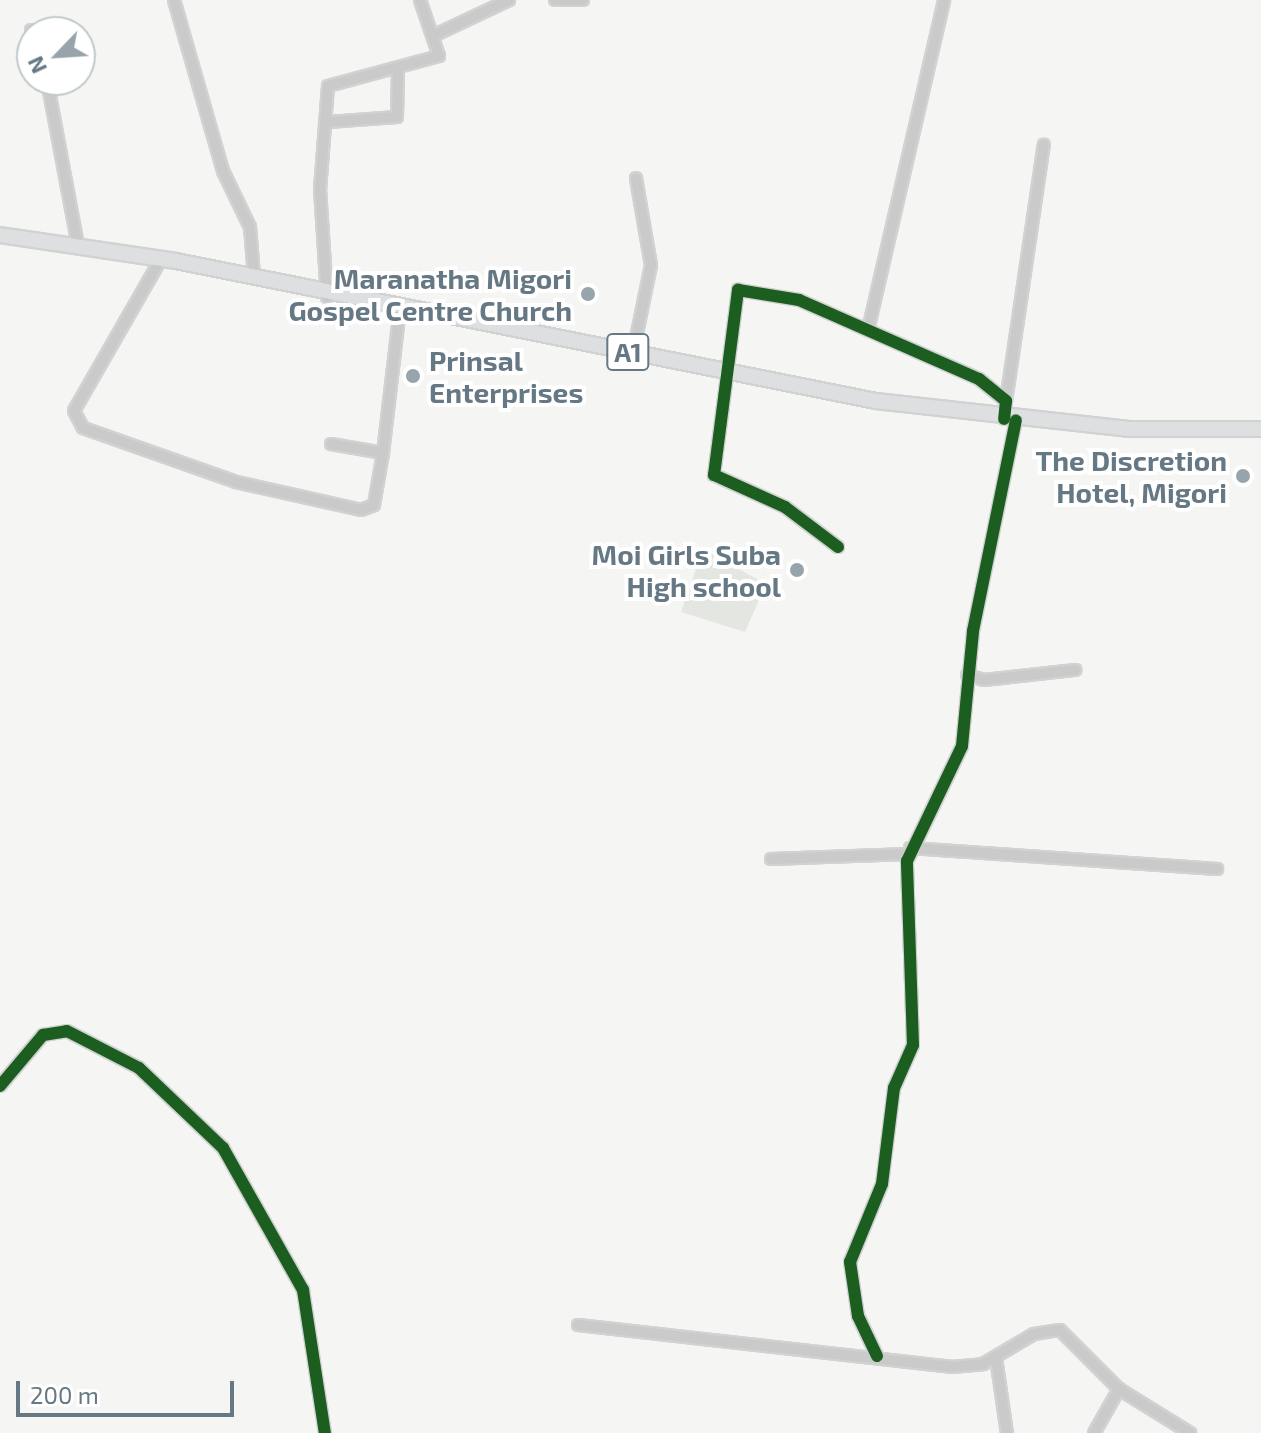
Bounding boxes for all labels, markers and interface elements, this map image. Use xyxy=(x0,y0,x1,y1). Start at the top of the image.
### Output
north arrow xyxy=(16,16,96,96)
text: N xyxy=(21,53,51,78)
place label: Maranatha Migori Gospel Centre Church xyxy=(288,261,572,327)
marker: Maranatha Migori Gospel Centre Church xyxy=(579,285,597,303)
road number: A1 xyxy=(606,330,650,374)
place label: Prinsal Enterprises xyxy=(429,343,583,409)
marker: Prinsal Enterprises xyxy=(404,367,422,385)
place label: The Discretion Hotel, Migori xyxy=(1035,443,1227,509)
marker: The Discretion Hotel, Migori xyxy=(1234,467,1252,485)
place label: Moi Girls Suba High school xyxy=(592,537,781,603)
marker: Moi Girls Suba High school xyxy=(788,561,806,579)
scale bar xyxy=(20,1365,238,1415)
text: 200 m xyxy=(30,1380,99,1409)

